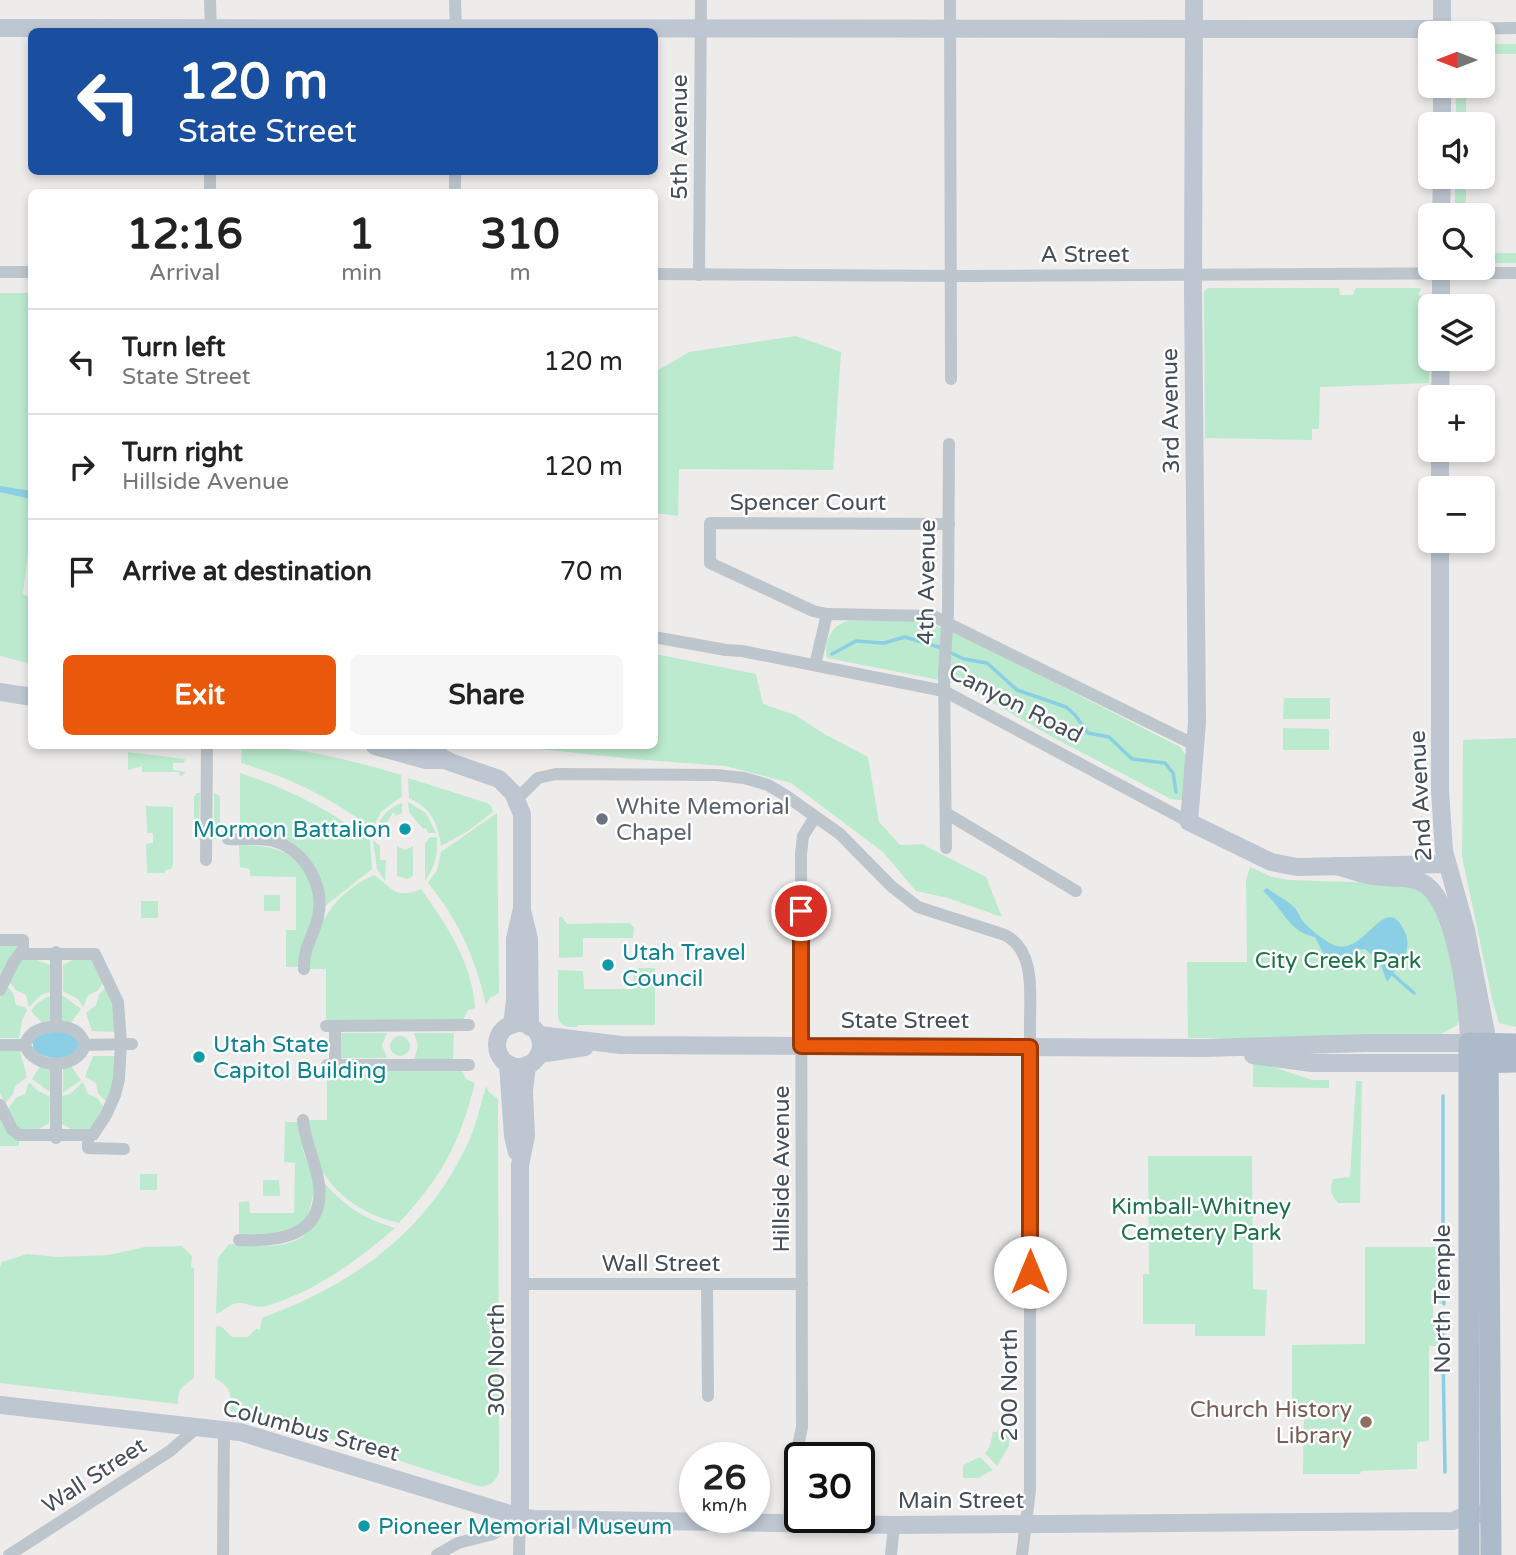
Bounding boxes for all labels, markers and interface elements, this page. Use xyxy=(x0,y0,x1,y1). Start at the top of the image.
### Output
north arrow xyxy=(1418,21,1494,98)
map controls xyxy=(1418,21,1495,553)
text: 120 m xyxy=(178,53,328,112)
icon: left xyxy=(63,56,154,147)
street label: 5th Avenue xyxy=(666,74,694,200)
button: sound xyxy=(1418,112,1495,189)
text: State Street xyxy=(178,113,357,151)
button: search xyxy=(1418,203,1495,280)
text: 12:16 xyxy=(126,209,243,260)
text: 1 xyxy=(348,209,375,260)
text: 310 xyxy=(480,209,560,260)
street label: A Street xyxy=(1041,241,1130,269)
text: Arrival xyxy=(149,259,220,287)
text: min xyxy=(341,259,382,287)
text: m xyxy=(509,259,531,287)
button: layers xyxy=(1418,294,1495,371)
text: Turn left xyxy=(122,332,225,363)
icon: left xyxy=(63,343,101,381)
text: 120 m xyxy=(543,346,623,377)
street label: 3rd Avenue xyxy=(1156,348,1186,474)
text: State Street xyxy=(122,363,250,391)
button: + xyxy=(1418,385,1495,462)
text: Turn right xyxy=(122,437,243,468)
icon: right xyxy=(63,448,101,486)
text: 120 m xyxy=(543,451,623,482)
text: Hillside Avenue xyxy=(122,468,289,496)
button: − xyxy=(1418,476,1495,553)
street label: Spencer Court xyxy=(730,489,887,517)
street label: 4th Avenue xyxy=(912,519,942,645)
icon: arrive xyxy=(63,553,101,591)
text: Arrive at destination xyxy=(122,556,372,587)
text: 70 m xyxy=(560,556,623,587)
button: Exit xyxy=(63,655,336,735)
button: Share xyxy=(350,655,623,735)
street label: Canyon Road xyxy=(944,658,1087,750)
street label: 2nd Avenue xyxy=(1404,730,1438,862)
place label: White Memorial Chapel xyxy=(616,793,790,847)
marker: White Memorial Chapel xyxy=(594,811,610,827)
place label: Mormon Battalion xyxy=(193,816,391,844)
marker: Mormon Battalion xyxy=(397,821,413,837)
pin xyxy=(771,881,831,941)
icon: arrive xyxy=(782,892,820,930)
place label: Utah Travel Council xyxy=(622,939,746,993)
park label: City Creek Park xyxy=(1255,947,1421,975)
marker: Utah Travel Council xyxy=(600,957,616,973)
street label: State Street xyxy=(841,1007,969,1035)
place label: Utah State Capitol Building xyxy=(213,1031,386,1085)
marker: Utah State Capitol Building xyxy=(191,1049,207,1065)
street label: Hillside Avenue xyxy=(768,1086,796,1252)
park label: Kimball-Whitney Cemetery Park xyxy=(1111,1193,1291,1247)
street label: North Temple xyxy=(1429,1224,1457,1374)
position arrow xyxy=(993,1235,1067,1309)
street label: Wall Street xyxy=(602,1250,720,1278)
street label: 300 North xyxy=(483,1303,511,1417)
street label: 200 North xyxy=(996,1328,1024,1442)
street label: Columbus Street xyxy=(219,1394,402,1468)
place label: Church History Library xyxy=(1190,1396,1352,1450)
marker: Church History Library xyxy=(1358,1414,1374,1430)
street label: Wall Street xyxy=(37,1432,152,1520)
speed limit sign: 30 xyxy=(784,1442,875,1533)
text: 26 xyxy=(703,1457,746,1499)
street label: Main Street xyxy=(898,1487,1025,1515)
text: km/h xyxy=(702,1494,747,1516)
place label: Pioneer Memorial Museum xyxy=(378,1513,672,1541)
marker: Pioneer Memorial Museum xyxy=(356,1518,372,1534)

